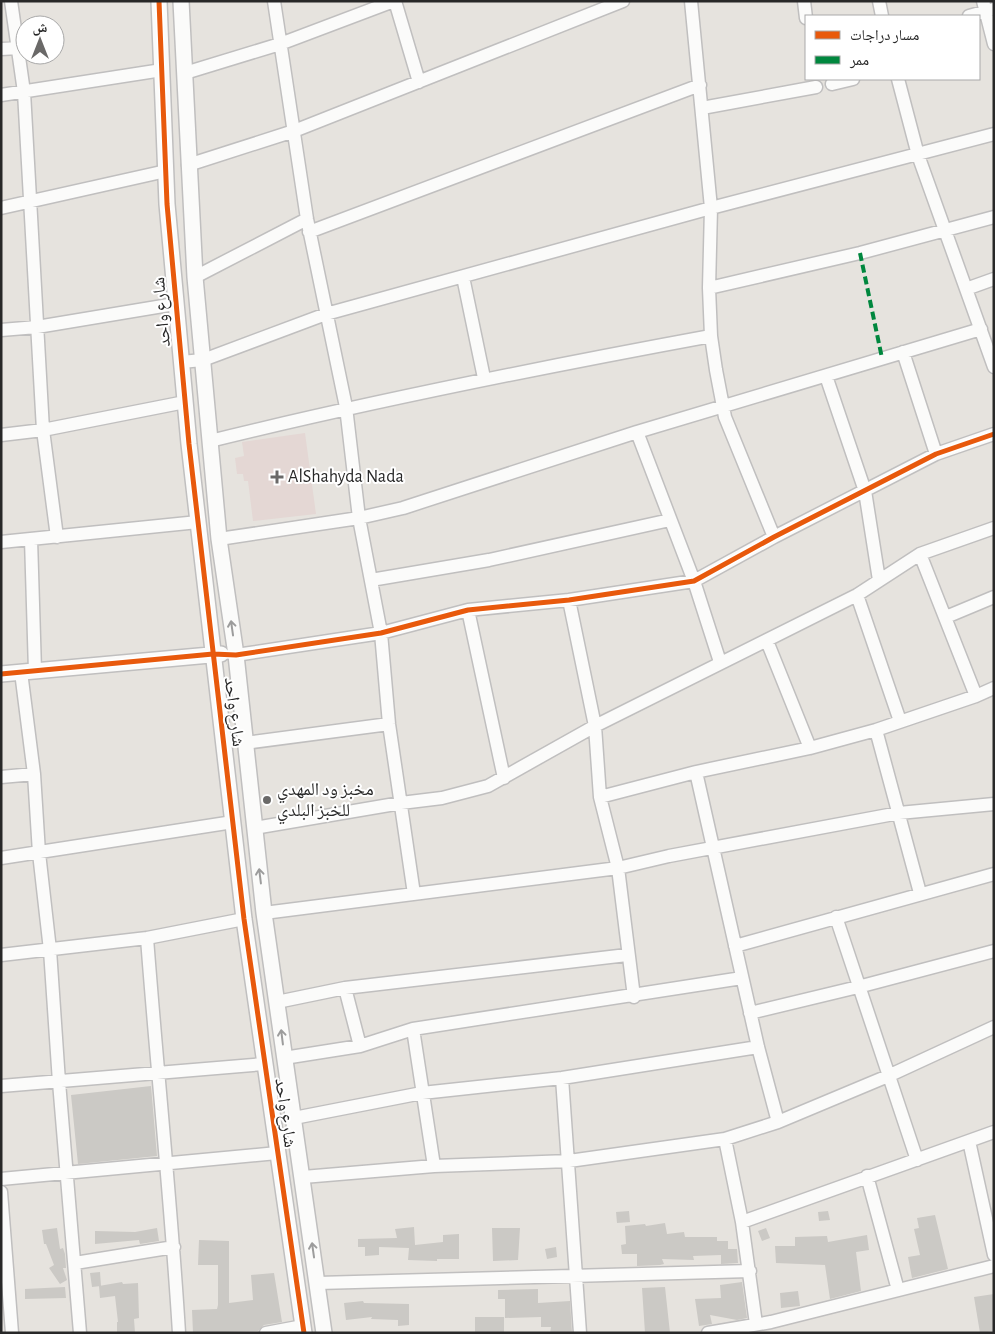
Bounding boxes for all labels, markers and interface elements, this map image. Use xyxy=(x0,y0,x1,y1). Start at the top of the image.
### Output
north arrow xyxy=(15,15,65,65)
legend xyxy=(805,15,980,80)
text: ش xyxy=(33,21,48,36)
text: مسار دراجات xyxy=(850,28,919,44)
text: ممر xyxy=(849,53,869,69)
street label: شارع واحد xyxy=(150,276,175,348)
place label: AlShahyda Nada xyxy=(288,468,404,486)
marker: AlShahyda Nada xyxy=(270,470,284,484)
one-way arrow xyxy=(227,620,237,636)
street label: شارع واحد xyxy=(220,676,247,748)
place label: مخبز ود المهدي للخبز البلدي xyxy=(277,781,374,825)
marker: مخبز ود المهدي للخبز البلدي xyxy=(261,794,273,806)
one-way arrow xyxy=(255,868,265,884)
one-way arrow xyxy=(277,1029,287,1045)
street label: شارع واحد xyxy=(270,1077,299,1149)
one-way arrow xyxy=(308,1242,318,1258)

